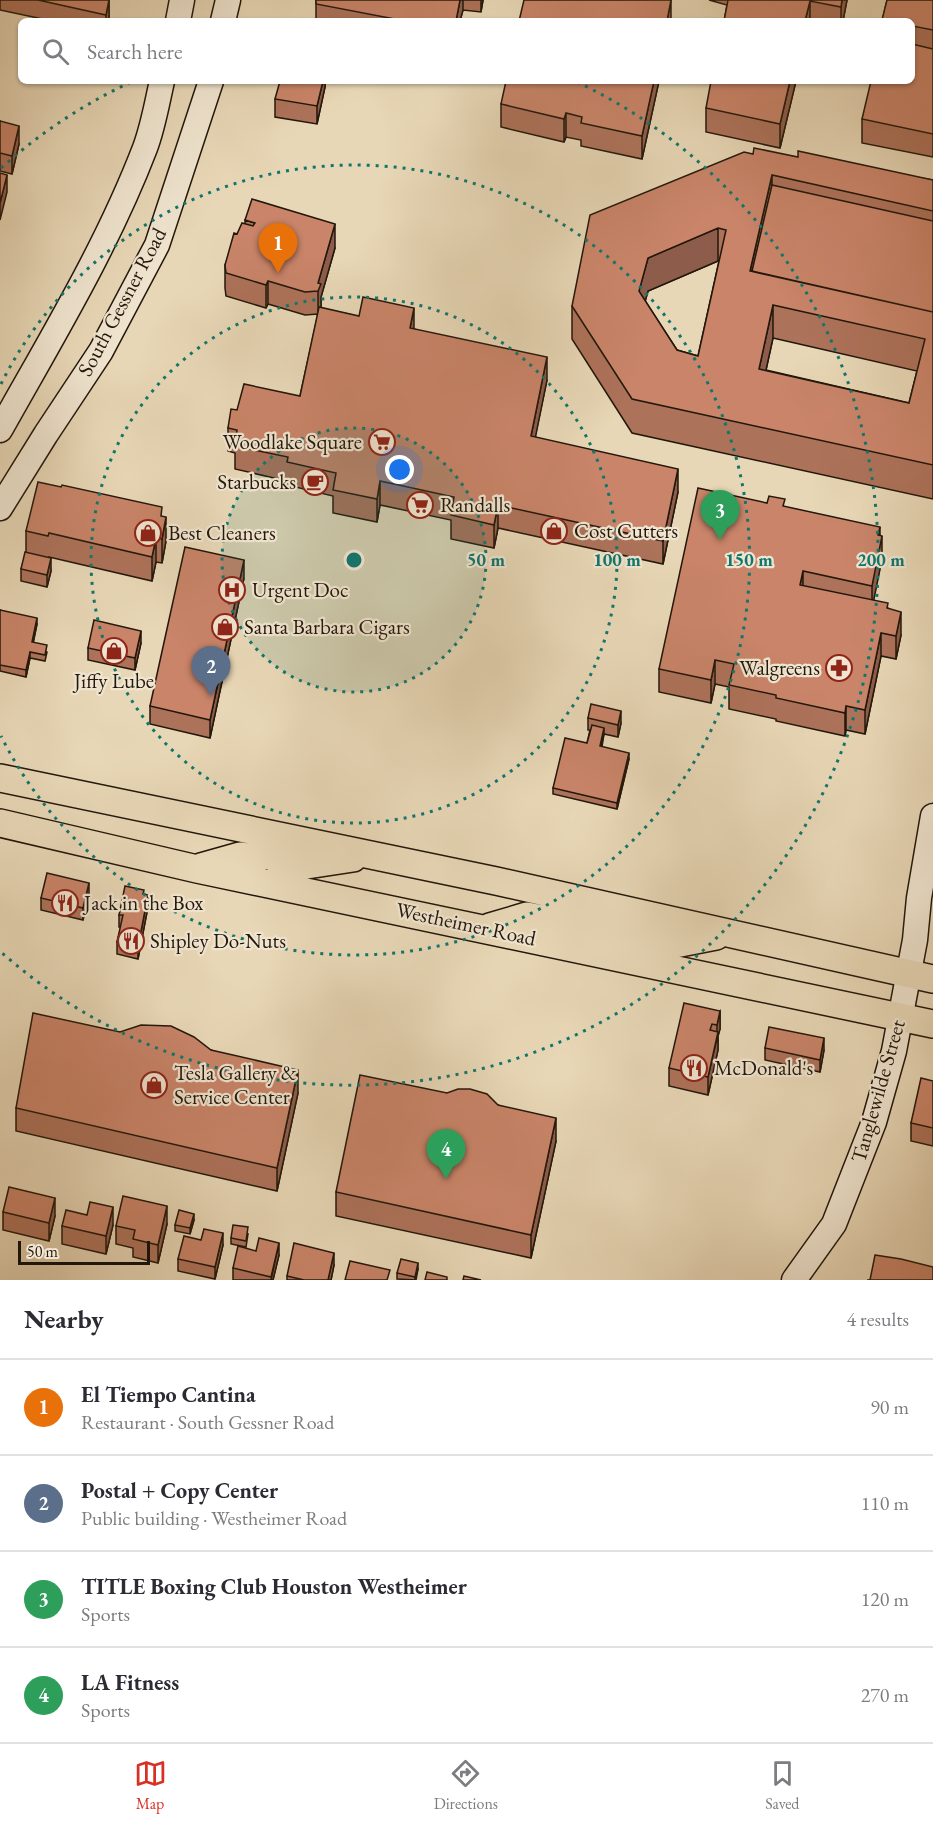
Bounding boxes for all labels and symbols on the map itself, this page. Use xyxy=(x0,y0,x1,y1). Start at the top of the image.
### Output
street label: South Gessner Road xyxy=(71,223,172,381)
pin: 1 xyxy=(258,224,298,273)
supermarket icon: Woodlake Square xyxy=(367,427,397,457)
place label: Woodlake Square xyxy=(222,428,362,455)
your location xyxy=(385,455,414,484)
cafe icon: Starbucks xyxy=(300,467,330,497)
place label: Starbucks xyxy=(217,468,296,495)
supermarket icon: Randalls xyxy=(405,490,435,520)
pin: 3 xyxy=(700,490,740,540)
place label: Randalls xyxy=(440,491,511,518)
shop icon: Cost Cutters xyxy=(539,516,569,546)
place label: Cost Cutters xyxy=(574,517,678,544)
shop icon: Best Cleaners xyxy=(133,518,163,548)
place label: Best Cleaners xyxy=(168,519,276,546)
text: 50 m xyxy=(467,548,505,571)
text: 100 m xyxy=(593,548,641,571)
text: 150 m xyxy=(725,548,773,571)
text: 200 m xyxy=(857,548,905,571)
centre of rings xyxy=(344,550,364,570)
hospital icon: Urgent Doc xyxy=(217,575,247,605)
place label: Urgent Doc xyxy=(252,576,349,603)
shop icon: Santa Barbara Cigars xyxy=(210,612,240,642)
place label: Santa Barbara Cigars xyxy=(244,613,410,640)
shop icon: Jiffy Lube xyxy=(99,636,129,666)
pin: 2 xyxy=(192,646,230,696)
pharmacy icon: Walgreens xyxy=(824,653,854,683)
place label: Walgreens xyxy=(739,654,820,681)
place label: Jiffy Lube xyxy=(72,667,154,694)
restaurant icon: Jack in the Box xyxy=(50,888,80,918)
place label: Jack in the Box xyxy=(82,889,203,916)
street label: Westheimer Road xyxy=(394,895,539,952)
restaurant icon: Shipley Do-Nuts xyxy=(116,926,146,956)
place label: Shipley Do-Nuts xyxy=(150,927,286,954)
street label: Tanglewilde Street xyxy=(844,1016,911,1165)
restaurant icon: McDonald's xyxy=(679,1053,709,1083)
place label: McDonald's xyxy=(714,1054,814,1081)
place label: Tesla Gallery & Service Center xyxy=(174,1059,297,1110)
shop icon: Tesla Gallery & Service Center xyxy=(139,1070,169,1100)
pin: 4 xyxy=(426,1130,466,1179)
scale bar xyxy=(18,1238,150,1266)

